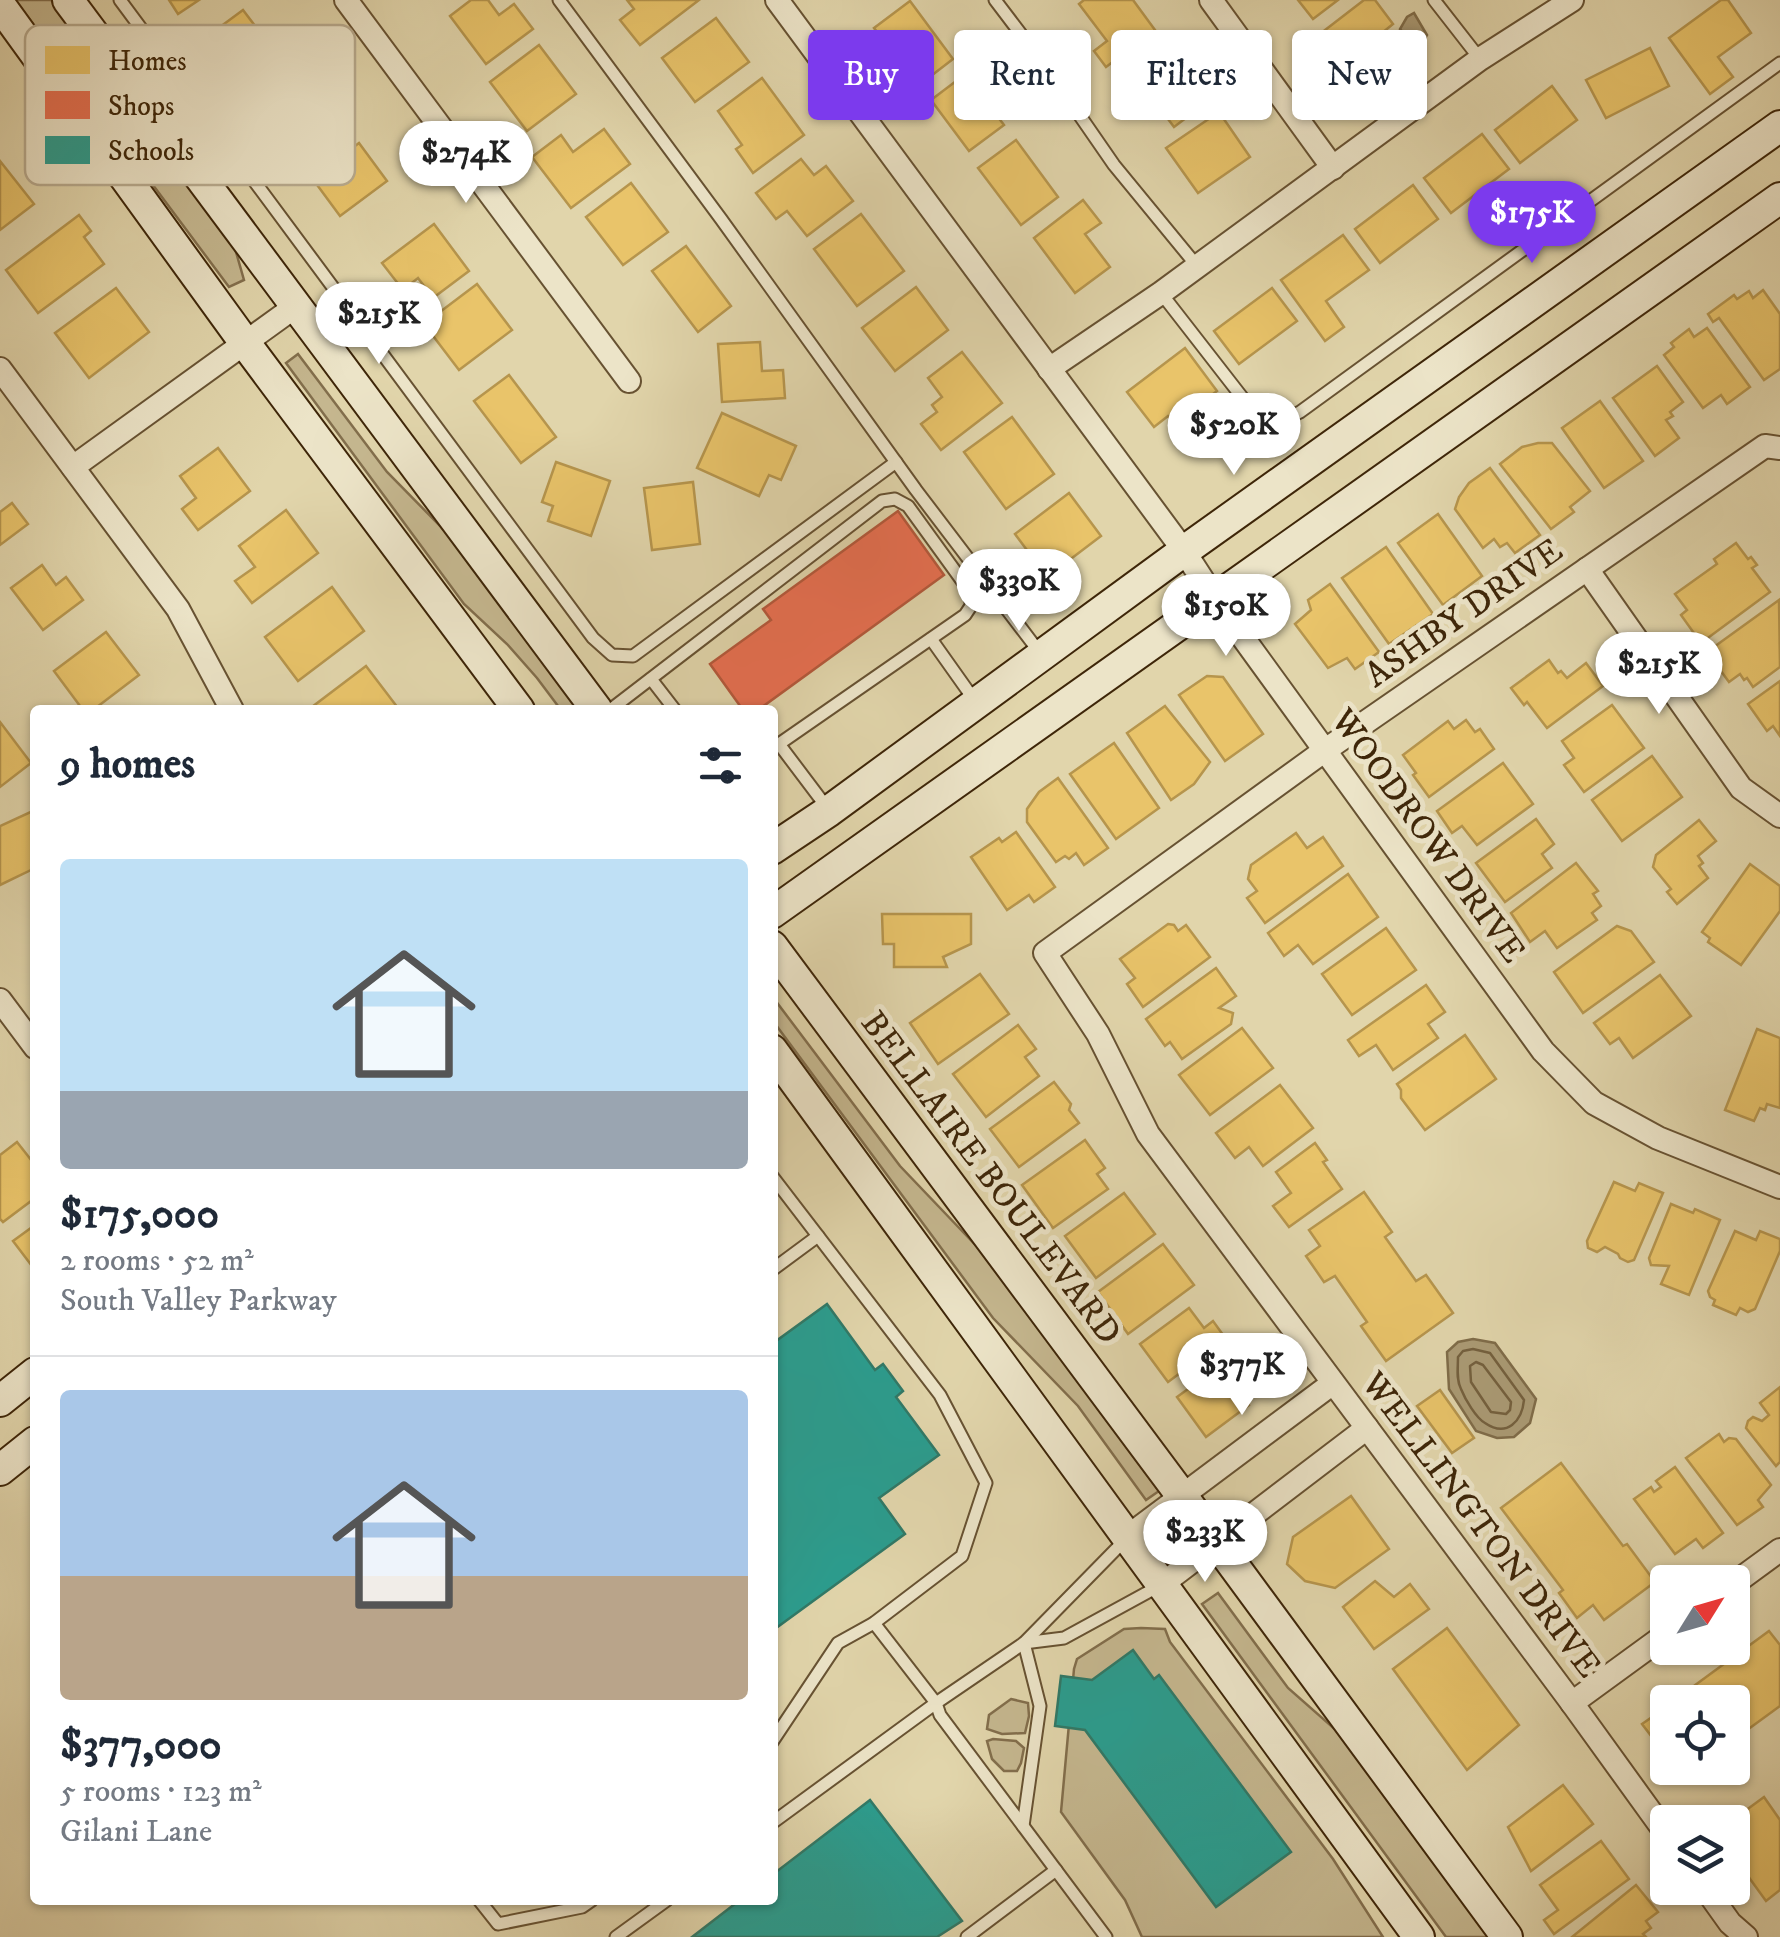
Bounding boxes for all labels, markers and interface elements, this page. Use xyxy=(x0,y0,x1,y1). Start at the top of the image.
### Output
legend xyxy=(25,25,355,185)
chip: Buy xyxy=(808,30,934,120)
chip: Rent xyxy=(954,30,1091,120)
chip: Filters xyxy=(1111,30,1272,120)
chip: New xyxy=(1292,30,1427,120)
text: Homes xyxy=(108,44,187,79)
text: Shops xyxy=(108,89,174,124)
pin: $274K xyxy=(396,121,536,206)
text: $274K xyxy=(421,133,511,173)
text: Schools xyxy=(108,134,194,169)
pin: $175K xyxy=(1462,181,1602,266)
text: $175K xyxy=(1490,193,1574,233)
pin: $215K xyxy=(309,282,449,367)
text: $215K xyxy=(337,294,421,334)
pin: $520K xyxy=(1164,393,1304,478)
text: $520K xyxy=(1190,405,1278,445)
street label: ASHBY DRIVE xyxy=(1357,529,1572,698)
pin: $330K xyxy=(949,549,1089,634)
text: $330K xyxy=(978,561,1060,601)
pin: $150K xyxy=(1156,574,1296,659)
text: $150K xyxy=(1184,586,1268,626)
pin: $215K xyxy=(1589,632,1729,717)
text: $215K xyxy=(1617,644,1701,684)
street label: WOODROW DRIVE xyxy=(1320,700,1534,972)
icon: filters xyxy=(693,738,748,793)
text: 9 homes xyxy=(60,739,195,791)
icon: home xyxy=(314,924,494,1104)
street label: BELLAIRE BOULEVARD xyxy=(851,1003,1130,1354)
text: $175,000 xyxy=(60,1189,219,1241)
text: 2 rooms · 52 m² xyxy=(60,1241,254,1281)
text: South Valley Parkway xyxy=(60,1281,337,1321)
pin: $377K xyxy=(1172,1333,1312,1418)
text: $377K xyxy=(1199,1345,1285,1385)
street label: WELLINGTON DRIVE xyxy=(1350,1363,1610,1687)
icon: home xyxy=(314,1455,494,1635)
pin: $233K xyxy=(1135,1500,1275,1585)
text: $233K xyxy=(1165,1512,1245,1552)
north arrow xyxy=(1650,1565,1750,1665)
map controls xyxy=(1650,1565,1750,1905)
button: locate xyxy=(1650,1685,1750,1785)
text: $377,000 xyxy=(60,1720,222,1772)
text: 5 rooms · 123 m² xyxy=(60,1772,262,1812)
button: layers xyxy=(1650,1805,1750,1905)
text: Gilani Lane xyxy=(60,1812,212,1852)

